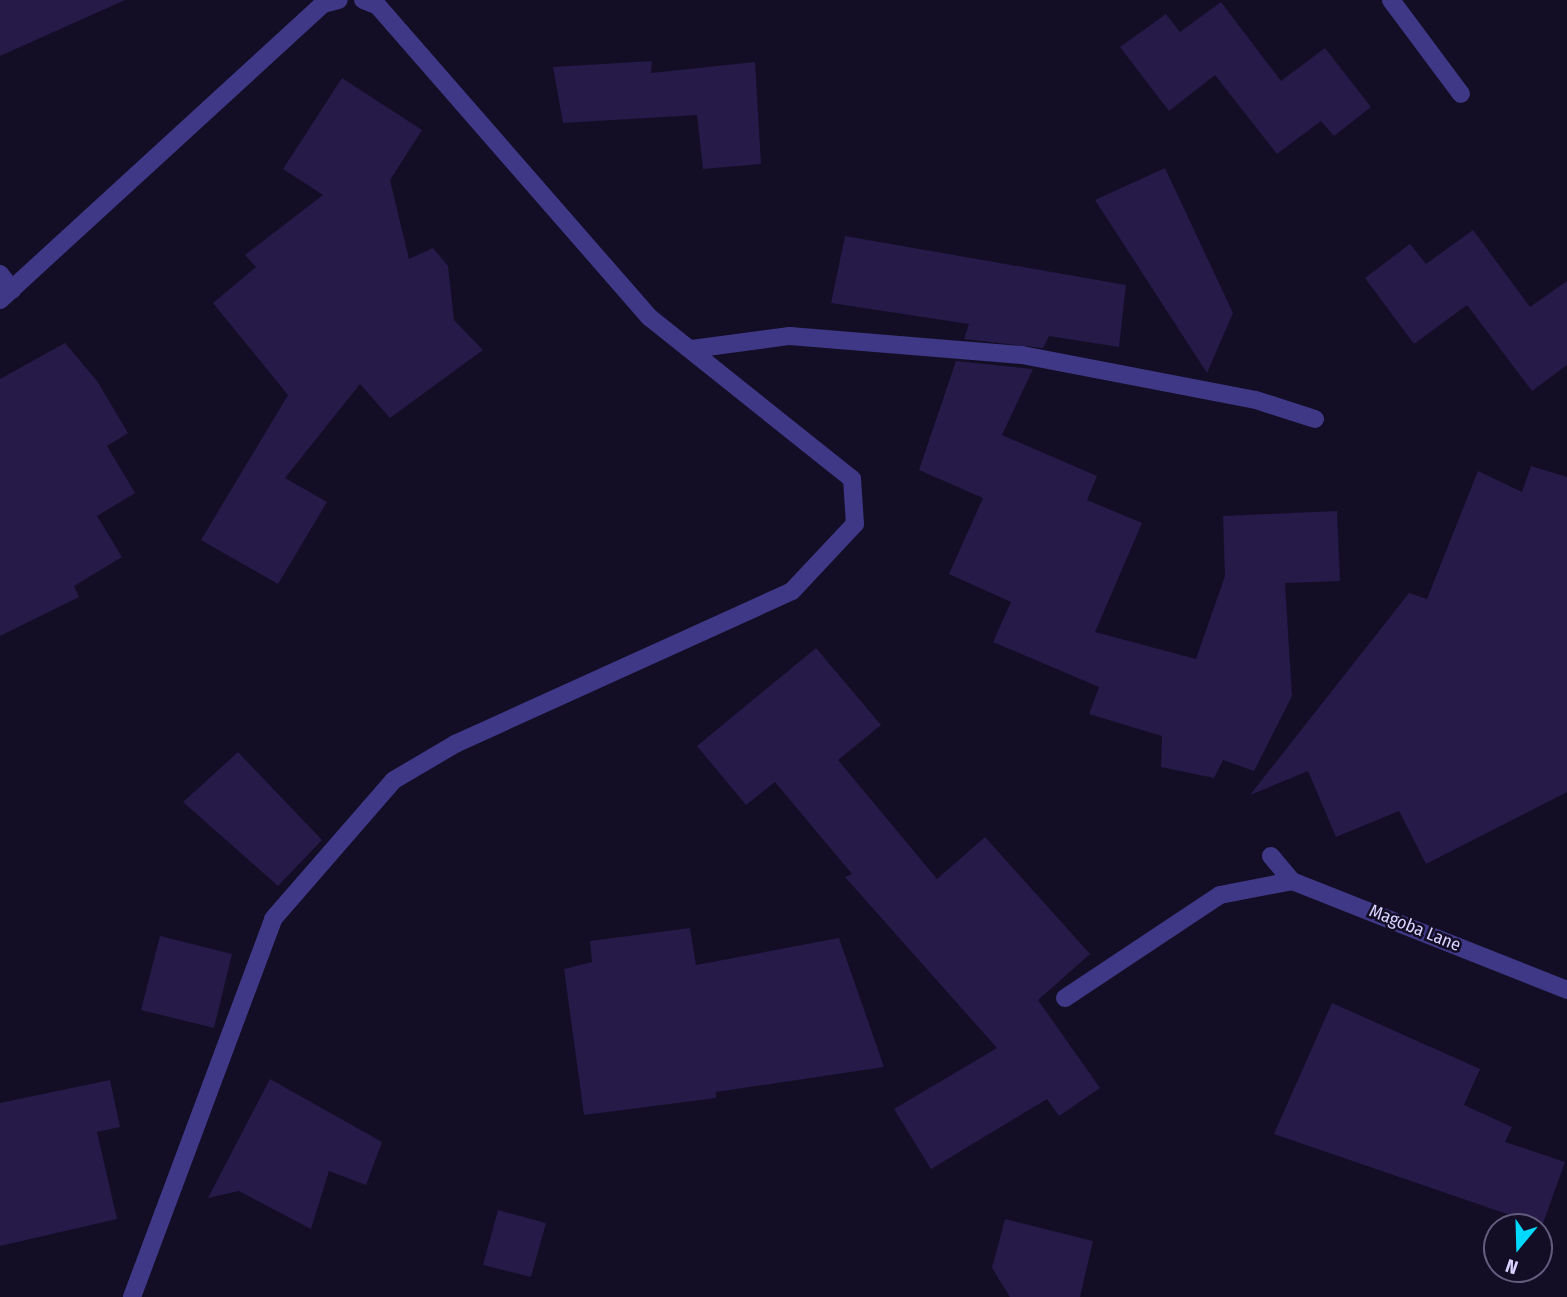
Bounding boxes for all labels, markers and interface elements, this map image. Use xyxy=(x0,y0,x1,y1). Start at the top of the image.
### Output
street label: Magoba Lane xyxy=(1366,900,1464,956)
north arrow xyxy=(1483,1213,1553,1283)
text: N xyxy=(1503,1254,1521,1279)

